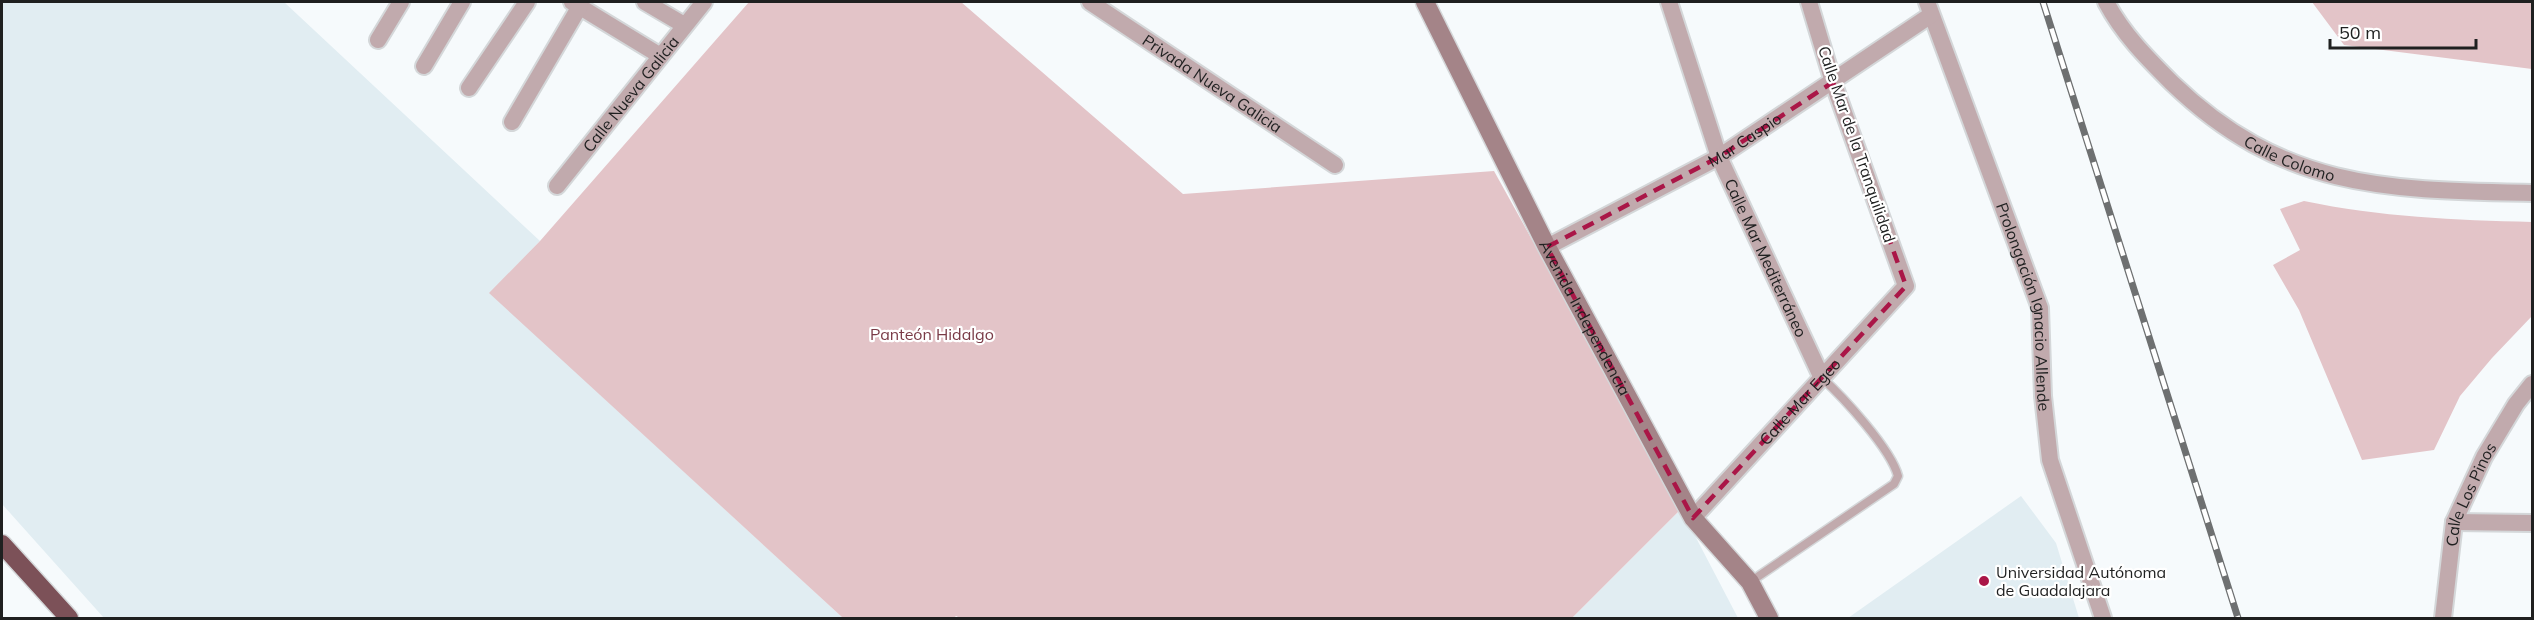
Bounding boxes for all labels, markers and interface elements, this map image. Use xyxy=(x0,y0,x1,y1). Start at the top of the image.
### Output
scale bar xyxy=(2330,12,2476,50)
text: 50 m xyxy=(2339,21,2381,44)
street label: Privada Nueva Galicia xyxy=(1139,30,1286,137)
street label: Calle Nueva Galicia xyxy=(578,32,683,156)
street label: Calle Mar de la Tranquilidad xyxy=(1814,43,1900,245)
street label: Mar Caspio xyxy=(1704,108,1785,171)
street label: Calle Colomo xyxy=(2241,131,2337,185)
street label: Calle Mar Mediterráneo xyxy=(1720,175,1812,340)
street label: Prolongación Ignacio Allende xyxy=(1992,200,2055,412)
street label: Avenida Independencia xyxy=(1535,237,1635,399)
park label: Panteón Hidalgo xyxy=(870,324,994,344)
street label: Calle Mar Egeo xyxy=(1755,354,1845,449)
street label: Calle Los Pinos xyxy=(2441,439,2501,547)
place label: Universidad Autónoma de Guadalajara xyxy=(1996,562,2166,600)
marker: Universidad Autónoma de Guadalajara xyxy=(1977,574,1991,588)

